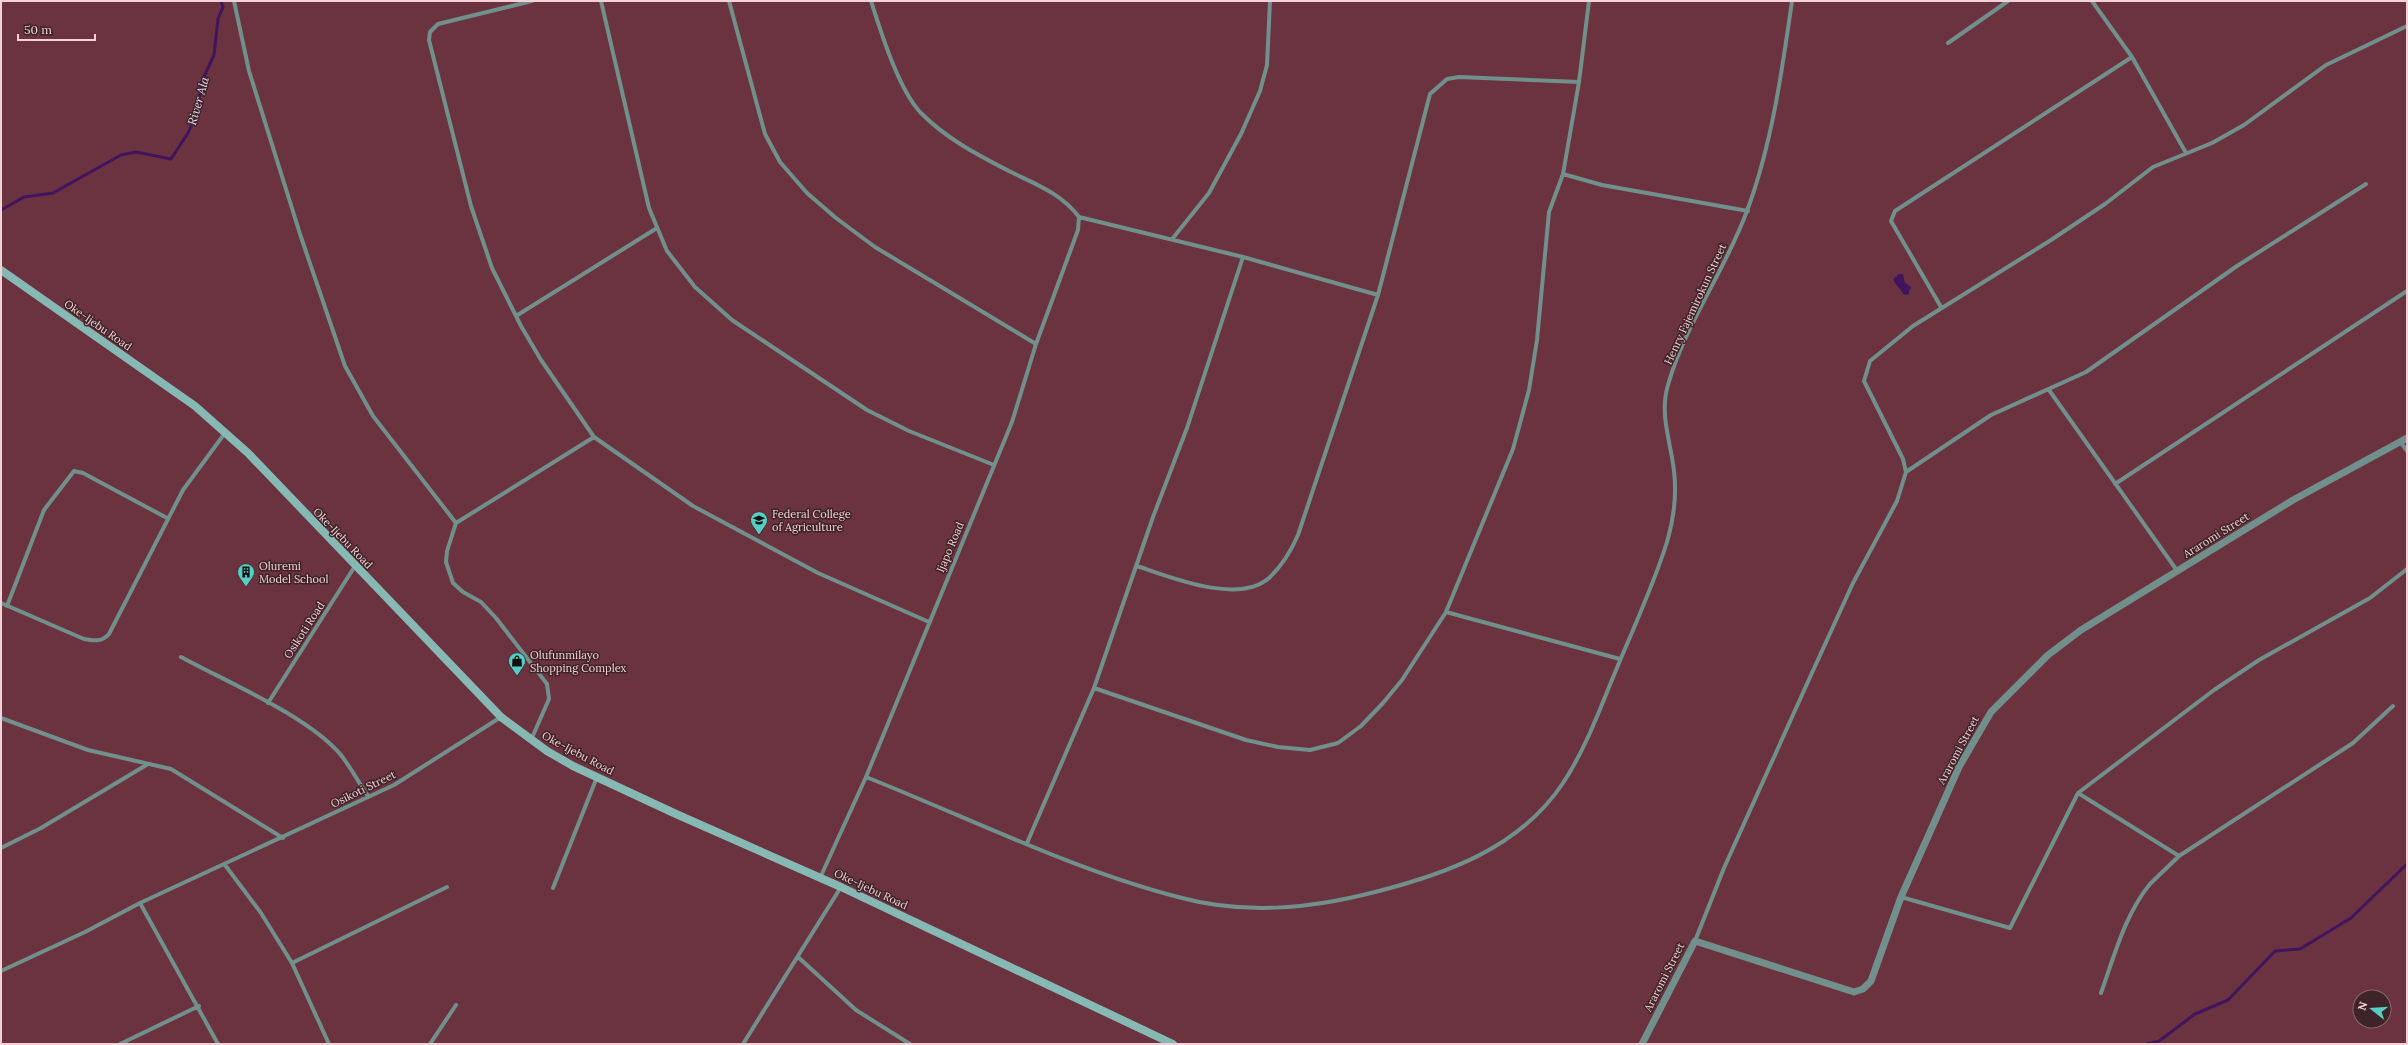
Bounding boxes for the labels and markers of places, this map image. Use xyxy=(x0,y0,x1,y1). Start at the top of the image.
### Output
place label: Federal College of Agriculture xyxy=(772,507,851,534)
school or university icon: Federal College of Agriculture xyxy=(749,510,769,535)
place label: Oluremi Model School xyxy=(259,559,328,586)
building icon: Oluremi Model School xyxy=(236,562,256,587)
place label: Olufunmilayo Shopping Complex xyxy=(530,648,627,675)
shop icon: Olufunmilayo Shopping Complex xyxy=(507,651,527,676)

